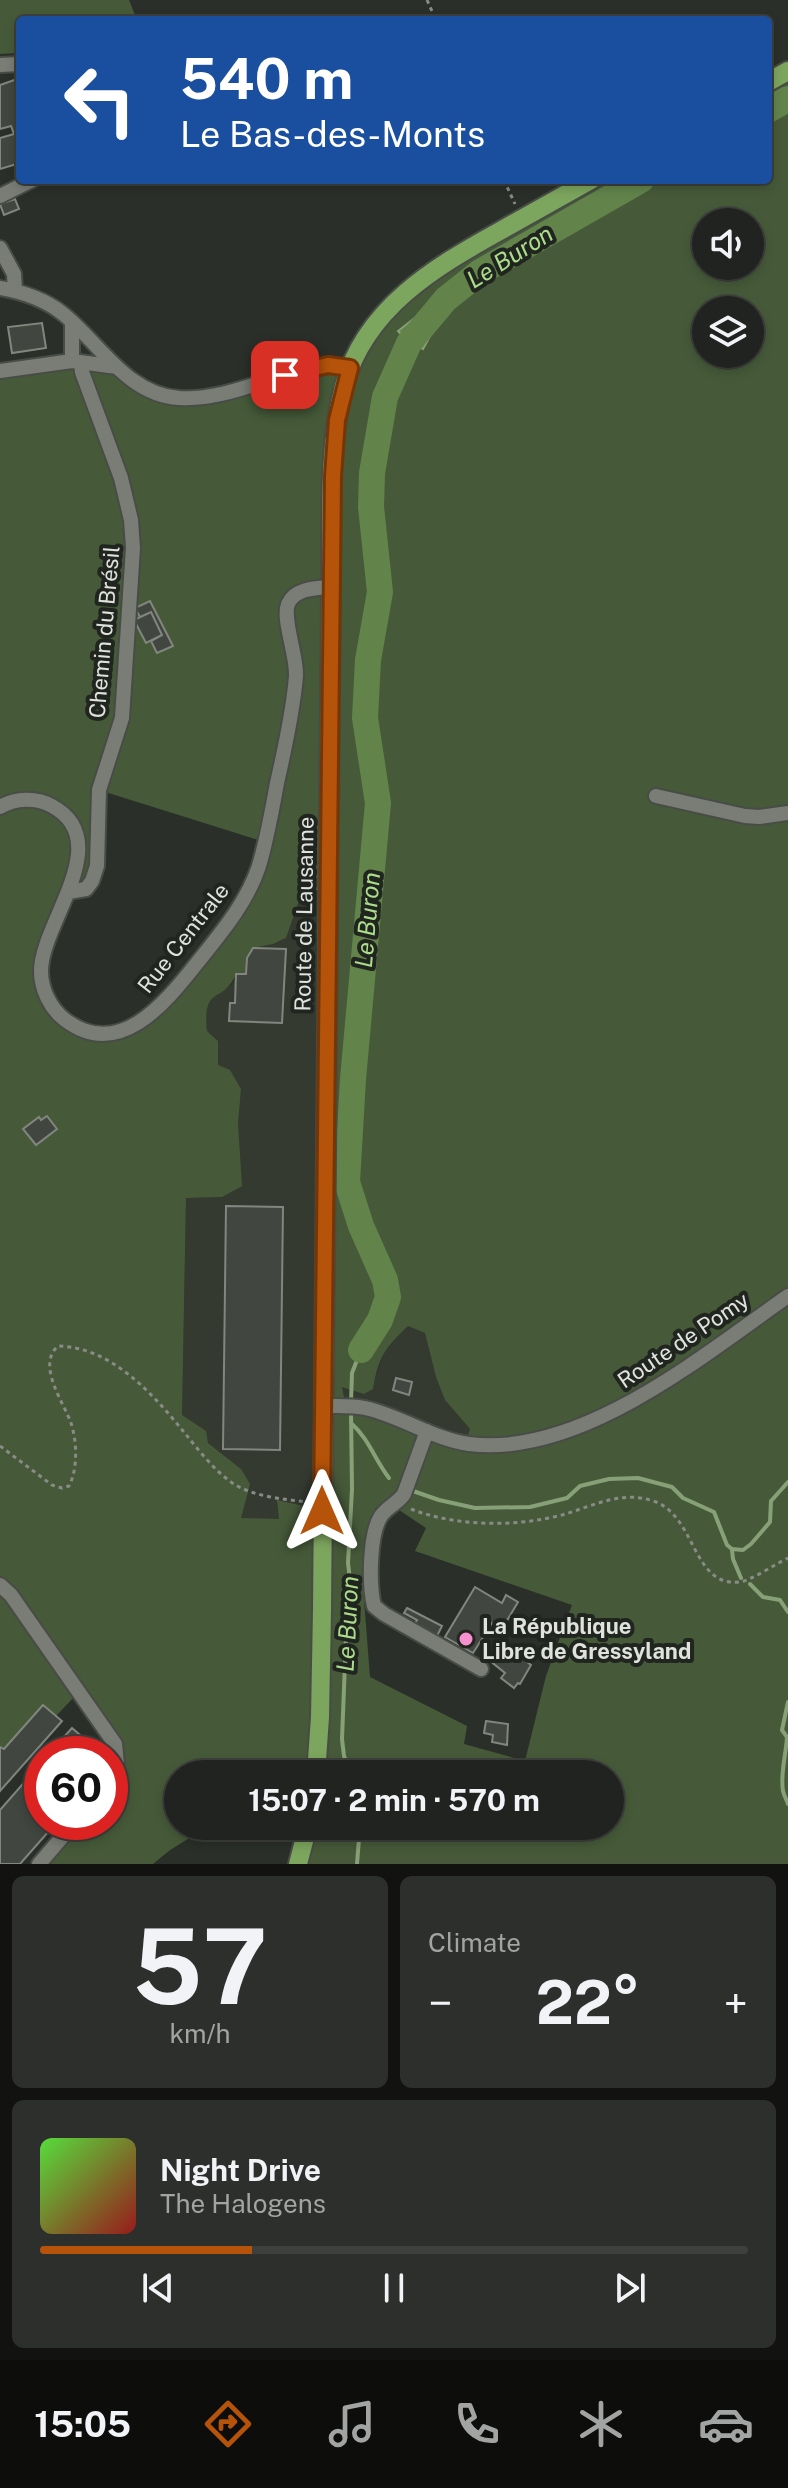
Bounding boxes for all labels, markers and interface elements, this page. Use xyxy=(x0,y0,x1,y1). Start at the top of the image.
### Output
text: 540 m xyxy=(180,46,353,112)
icon: left xyxy=(48,48,152,152)
text: Le Bas-des-Monts xyxy=(180,113,485,155)
map controls xyxy=(692,208,764,368)
button: sound xyxy=(692,208,764,280)
water label: Le Buron xyxy=(461,219,558,293)
button: layers xyxy=(692,296,764,368)
pin xyxy=(251,341,319,409)
icon: arrive xyxy=(263,353,307,397)
street label: Chemin du Brésil xyxy=(84,545,124,719)
street label: Route de Lausanne xyxy=(289,816,319,1012)
water label: Le Buron xyxy=(349,871,385,969)
street label: Rue Centrale xyxy=(132,878,234,998)
street label: Route de Pomy xyxy=(612,1286,754,1394)
position arrow xyxy=(280,1469,364,1553)
water label: Le Buron xyxy=(331,1575,363,1673)
place label: La République Libre de Gressyland xyxy=(482,1613,691,1664)
marker: La République Libre de Gressyland xyxy=(457,1630,475,1648)
speed limit sign: 60 xyxy=(24,1736,128,1840)
text: 15:07 · 2 min · 570 m xyxy=(248,1782,540,1818)
text: 57 xyxy=(132,1905,268,2027)
text: Climate xyxy=(428,1927,521,1958)
text: 22° xyxy=(536,1967,640,2038)
text: − xyxy=(428,1977,452,2029)
text: + xyxy=(724,1977,748,2029)
text: km/h xyxy=(169,2018,231,2049)
text: Night Drive xyxy=(160,2152,321,2188)
text: The Halogens xyxy=(160,2188,326,2219)
icon: previous xyxy=(136,2266,180,2310)
icon: pause xyxy=(372,2266,416,2310)
icon: next xyxy=(608,2266,652,2310)
icon: directions xyxy=(200,2396,256,2452)
icon: music xyxy=(324,2396,380,2452)
icon: phone xyxy=(449,2396,505,2452)
icon: climate xyxy=(573,2396,629,2452)
icon: car xyxy=(698,2396,754,2452)
text: 15:05 xyxy=(34,2403,131,2445)

